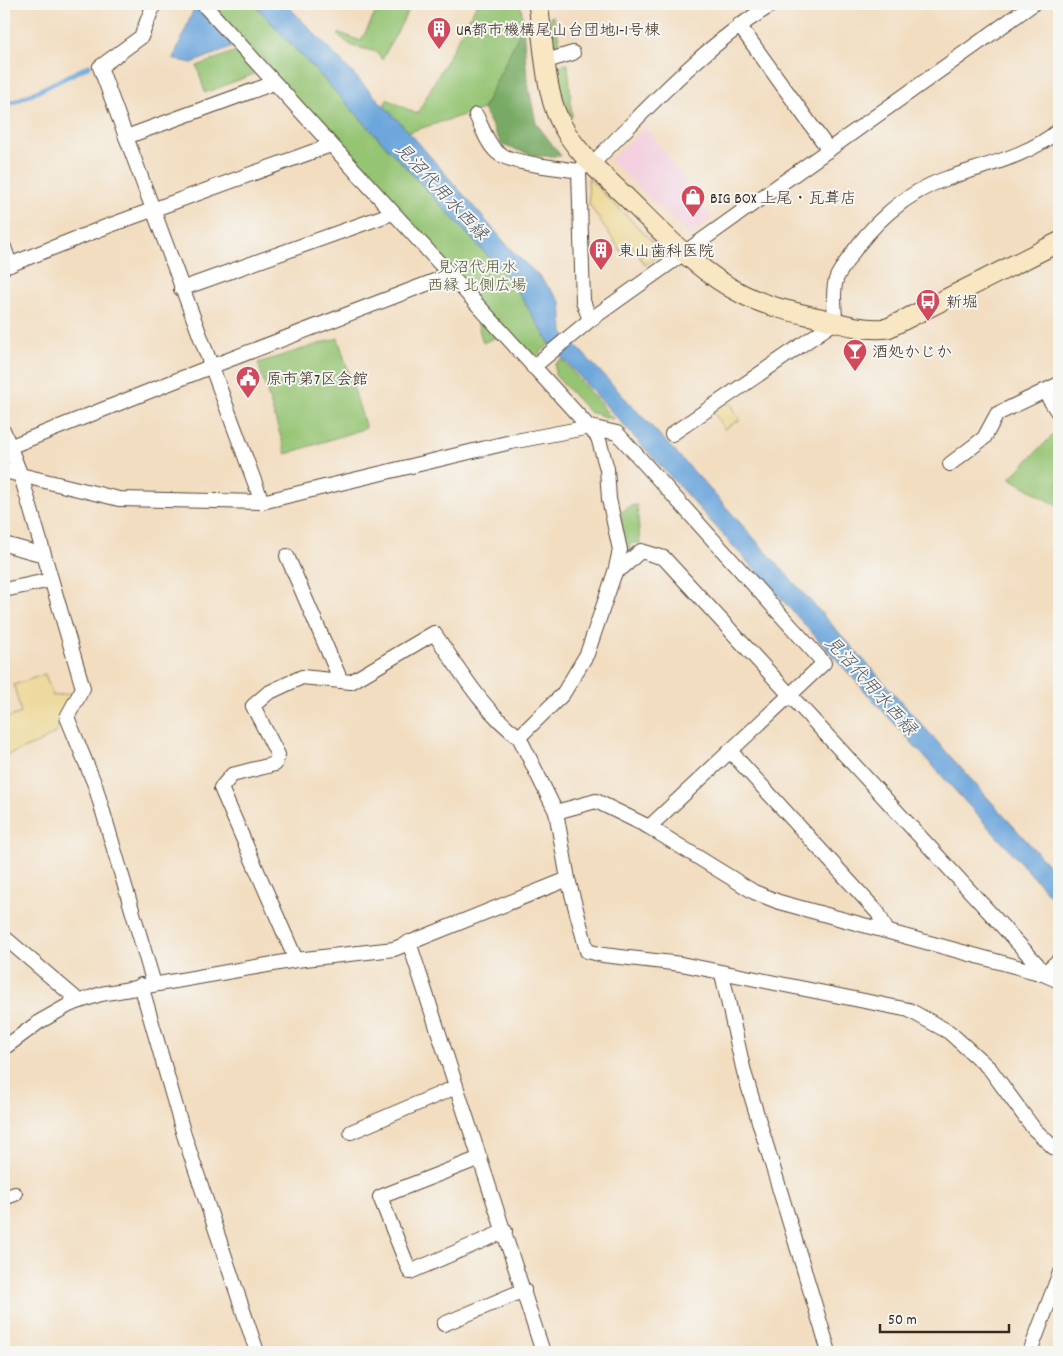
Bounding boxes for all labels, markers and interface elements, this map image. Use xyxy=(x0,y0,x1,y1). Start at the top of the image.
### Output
building icon: UR都市機構尾山台団地1-1号棟 xyxy=(426,16,452,50)
place label: UR都市機構尾山台団地1-1号棟 xyxy=(456,20,660,43)
water label: 見沼代用水西縁 xyxy=(388,138,494,249)
shop icon: BIG BOX 上尾・瓦葺店 xyxy=(680,184,706,218)
place label: BIG BOX 上尾・瓦葺店 xyxy=(710,188,856,211)
building icon: 東山歯科医院 xyxy=(588,237,614,271)
place label: 東山歯科医院 xyxy=(618,241,714,264)
park label: 見沼代用水 西縁 北側広場 xyxy=(427,257,527,298)
bus stop icon: 新堀 xyxy=(915,288,941,322)
place label: 新堀 xyxy=(946,292,978,315)
bar icon: 酒処かじか xyxy=(842,338,868,372)
place label: 酒処かじか xyxy=(872,342,952,365)
public building icon: 原市第7区会館 xyxy=(235,365,261,399)
place label: 原市第7区会館 xyxy=(266,369,368,392)
water label: 見沼代用水西緑 xyxy=(818,631,922,743)
scale bar xyxy=(880,1301,1009,1333)
text: 50 m xyxy=(888,1310,917,1332)

